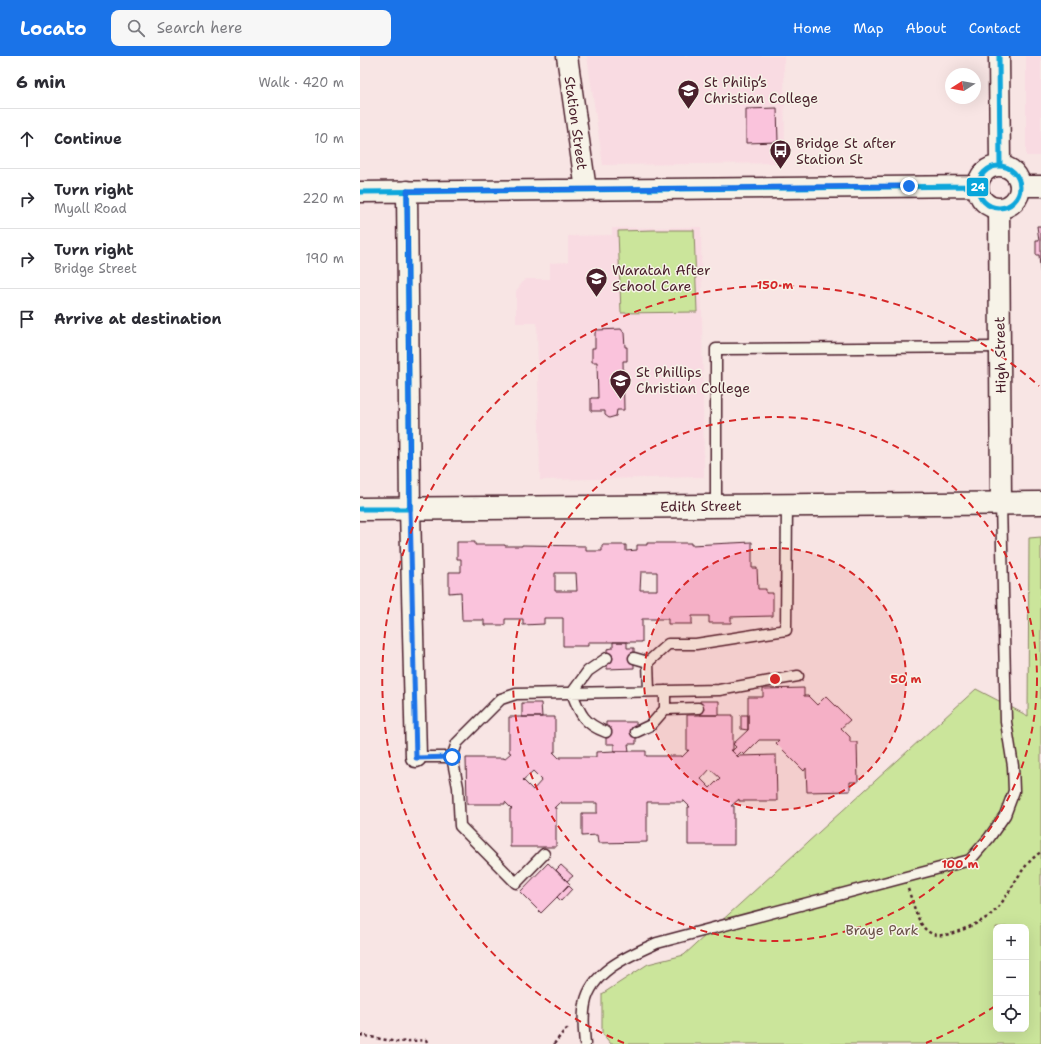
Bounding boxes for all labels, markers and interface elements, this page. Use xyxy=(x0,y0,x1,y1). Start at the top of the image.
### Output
search box xyxy=(111,10,391,46)
text: Locato xyxy=(20,16,87,41)
icon: search xyxy=(125,17,147,39)
text: Search here xyxy=(157,18,242,38)
text: Home xyxy=(793,19,832,37)
text: Map xyxy=(854,19,884,37)
text: About xyxy=(906,19,947,37)
text: Contact xyxy=(969,19,1021,37)
north arrow xyxy=(945,68,981,104)
text: 6 min xyxy=(16,71,66,93)
place label: St Philip’s Christian College xyxy=(704,73,818,107)
text: Walk · 420 m xyxy=(258,74,344,91)
street label: Station Street xyxy=(561,75,591,171)
school or university icon: St Philip’s Christian College xyxy=(676,77,702,110)
icon: ahead xyxy=(16,128,38,150)
text: Continue xyxy=(54,129,122,149)
text: 10 m xyxy=(314,130,344,147)
place label: Bridge St after Station St xyxy=(796,134,897,168)
bus stop icon: Bridge St after Station St xyxy=(767,138,793,171)
route end xyxy=(900,177,918,195)
line badge: 24 xyxy=(966,177,989,197)
text: Turn right xyxy=(54,180,134,200)
text: 24 xyxy=(971,180,986,195)
icon: right xyxy=(16,188,38,210)
text: 220 m xyxy=(302,190,344,207)
text: Myall Road xyxy=(54,200,127,217)
text: Turn right xyxy=(54,240,134,260)
icon: right xyxy=(16,248,38,270)
text: 190 m xyxy=(305,250,344,267)
text: Bridge Street xyxy=(54,260,137,277)
place label: Waratah After School Care xyxy=(612,261,711,295)
school or university icon: Waratah After School Care xyxy=(584,265,610,298)
text: 150 m xyxy=(757,277,793,293)
icon: arrive xyxy=(16,308,38,330)
text: Arrive at destination xyxy=(54,309,222,329)
street label: High Street xyxy=(990,316,1010,394)
place label: St Phillips Christian College xyxy=(636,363,750,397)
school or university icon: St Phillips Christian College xyxy=(607,367,633,400)
street label: Edith Street xyxy=(660,496,742,516)
text: 50 m xyxy=(891,671,922,687)
centre of rings xyxy=(768,672,782,686)
route start xyxy=(443,748,461,766)
text: 100 m xyxy=(942,856,979,872)
park label: Braye Park xyxy=(845,921,919,939)
map controls xyxy=(993,924,1029,1032)
button: + xyxy=(993,924,1029,960)
button: − xyxy=(993,960,1029,996)
button: locate xyxy=(993,996,1029,1032)

